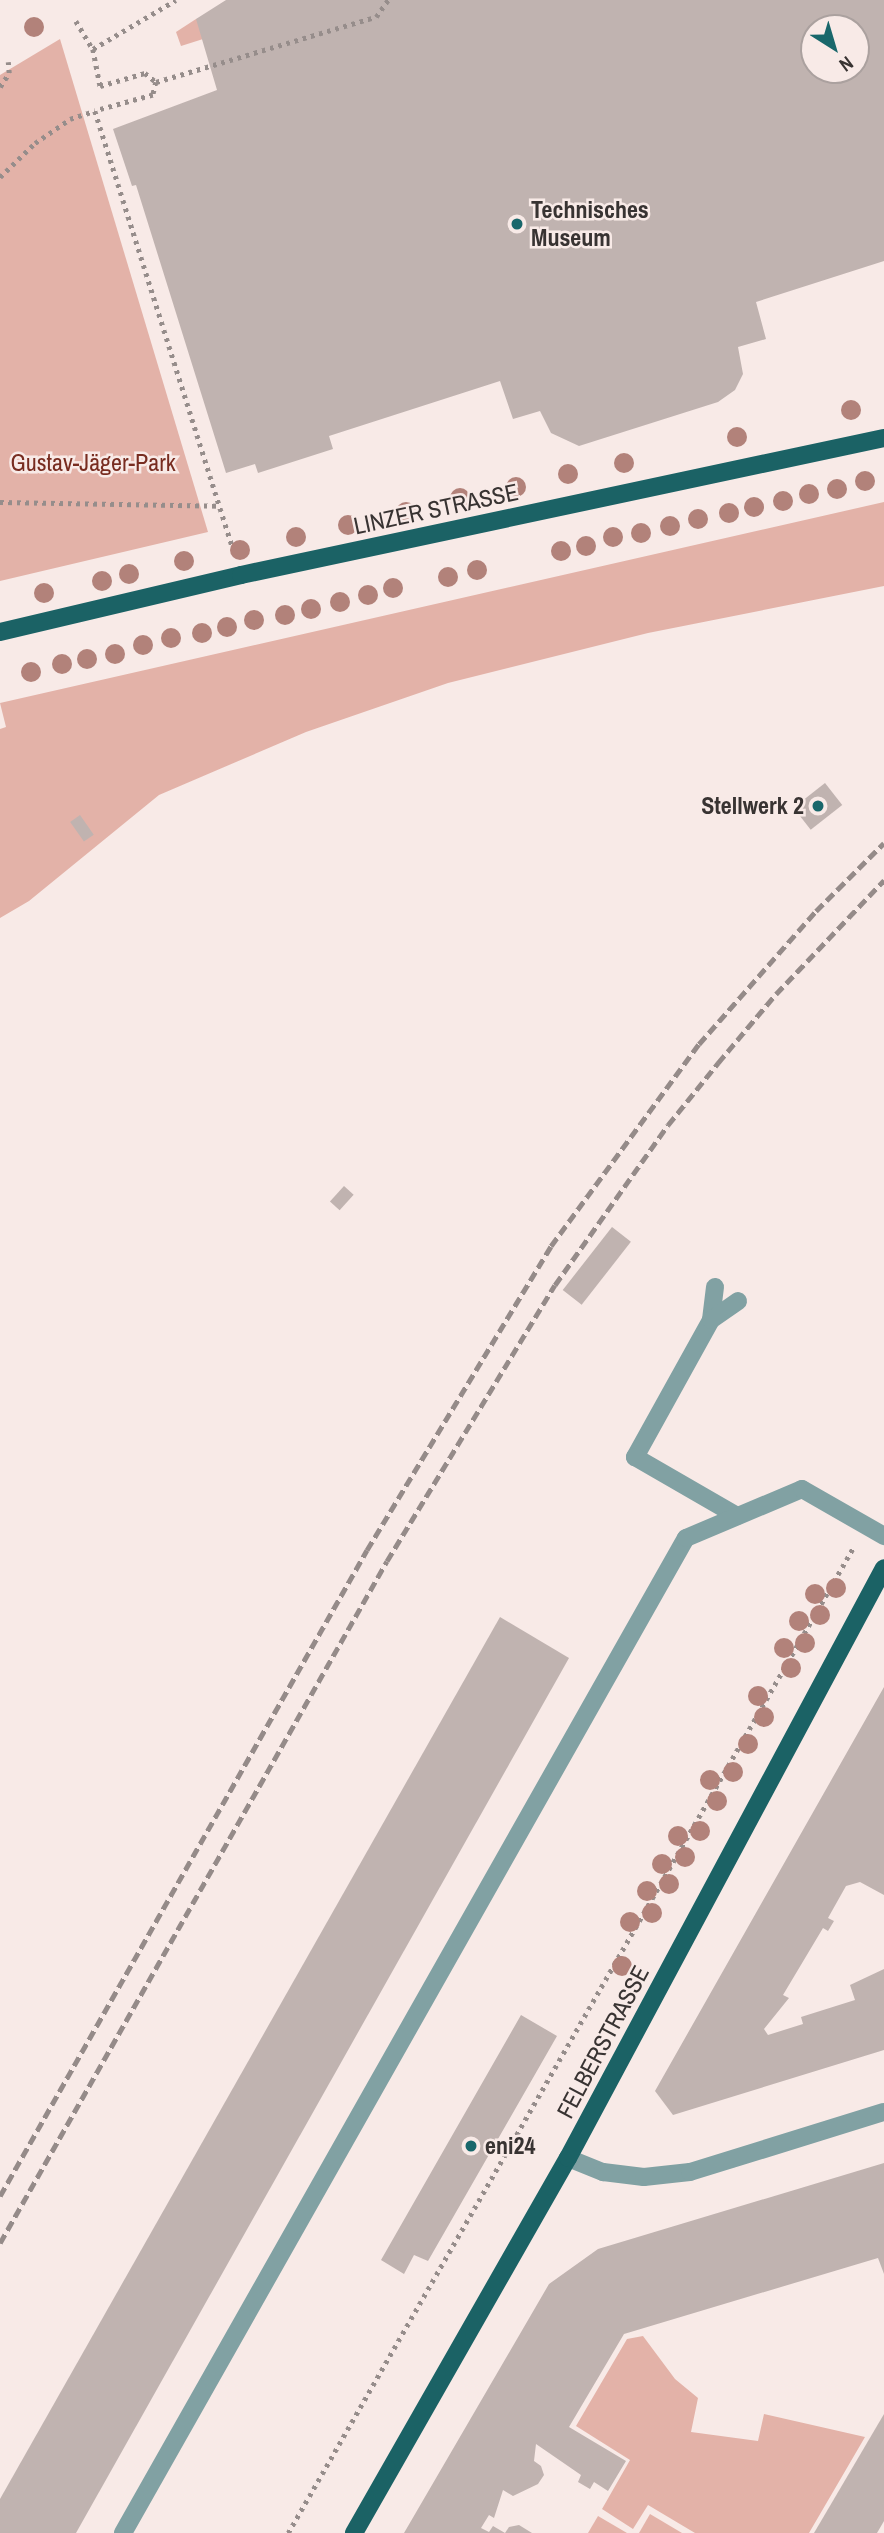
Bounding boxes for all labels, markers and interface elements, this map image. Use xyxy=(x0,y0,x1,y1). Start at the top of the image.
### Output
north arrow xyxy=(800,14,870,84)
text: N xyxy=(834,50,859,78)
place label: Technisches Museum xyxy=(531,196,649,252)
marker: Technisches Museum xyxy=(509,216,525,232)
park label: Gustav-Jäger-Park xyxy=(10,449,176,477)
street label: LINZER STRASSE xyxy=(351,478,521,540)
place label: Stellwerk 2 xyxy=(701,792,804,820)
marker: Stellwerk 2 xyxy=(810,798,826,814)
street label: FELBERSTRASSE xyxy=(551,1961,655,2123)
place label: eni24 xyxy=(485,2132,535,2160)
marker: eni24 xyxy=(463,2138,479,2154)

